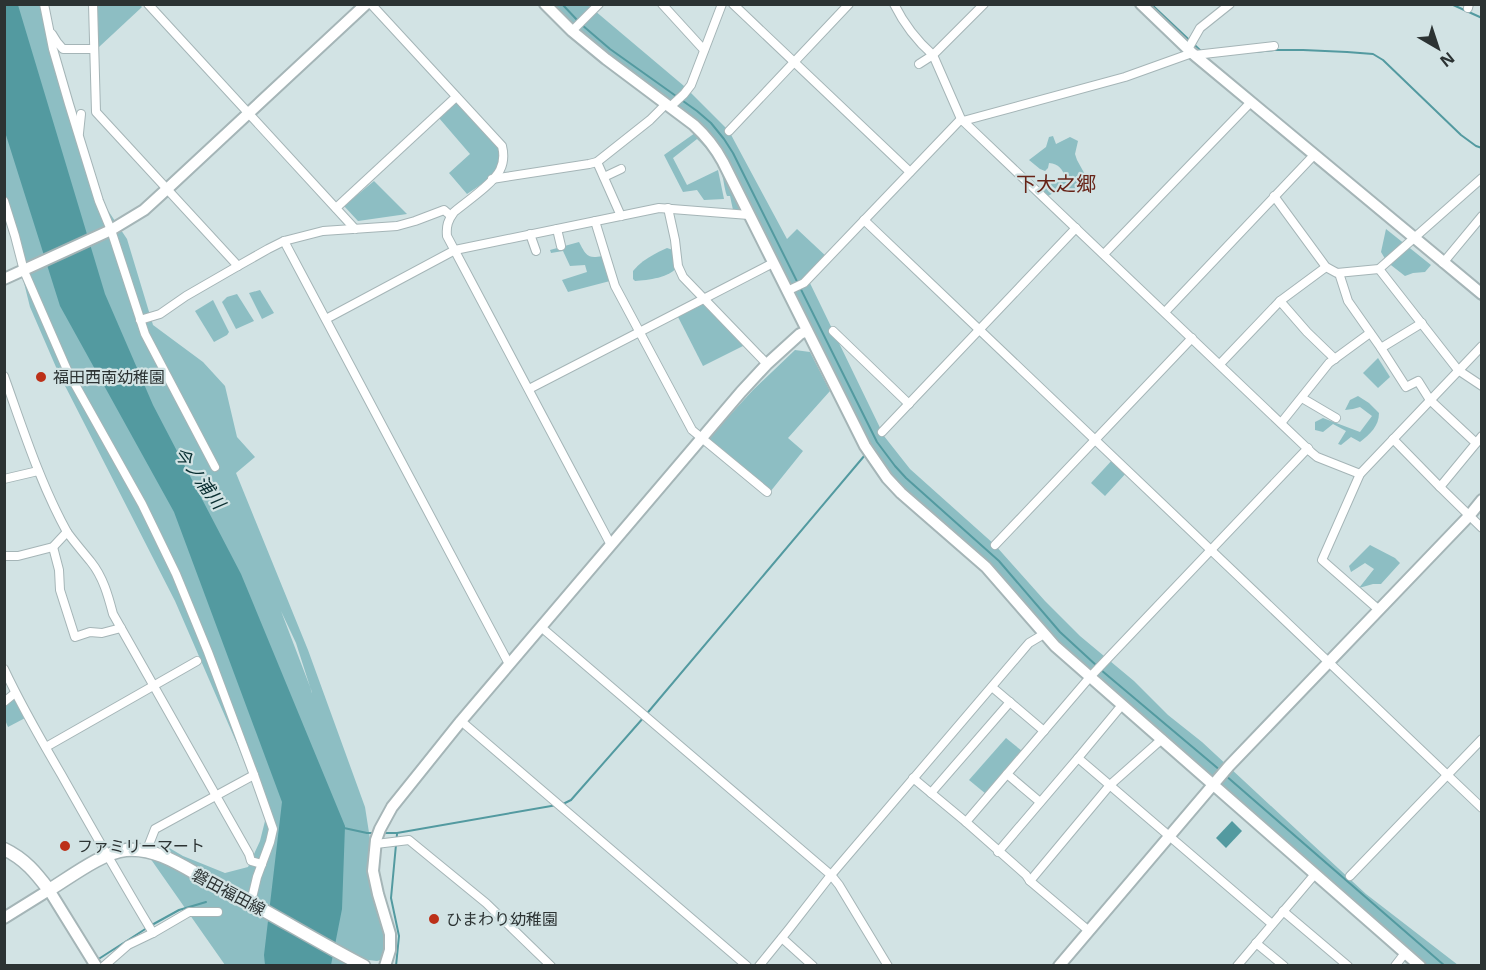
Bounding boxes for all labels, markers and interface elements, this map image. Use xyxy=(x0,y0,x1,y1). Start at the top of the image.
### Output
north arrow xyxy=(1408,18,1468,78)
text: N xyxy=(1435,47,1459,72)
district label: 下大之郷 xyxy=(1016,170,1096,197)
place label: 福田西南幼稚園 xyxy=(53,366,165,388)
marker: 福田西南幼稚園 xyxy=(34,370,48,384)
water label: 今ノ浦川 xyxy=(169,441,232,515)
place label: ファミリーマート xyxy=(77,835,205,857)
marker: ファミリーマート xyxy=(58,839,72,853)
street label: 磐田福田線 xyxy=(189,864,269,920)
place label: ひまわり幼稚園 xyxy=(446,908,558,930)
marker: ひまわり幼稚園 xyxy=(427,912,441,926)

